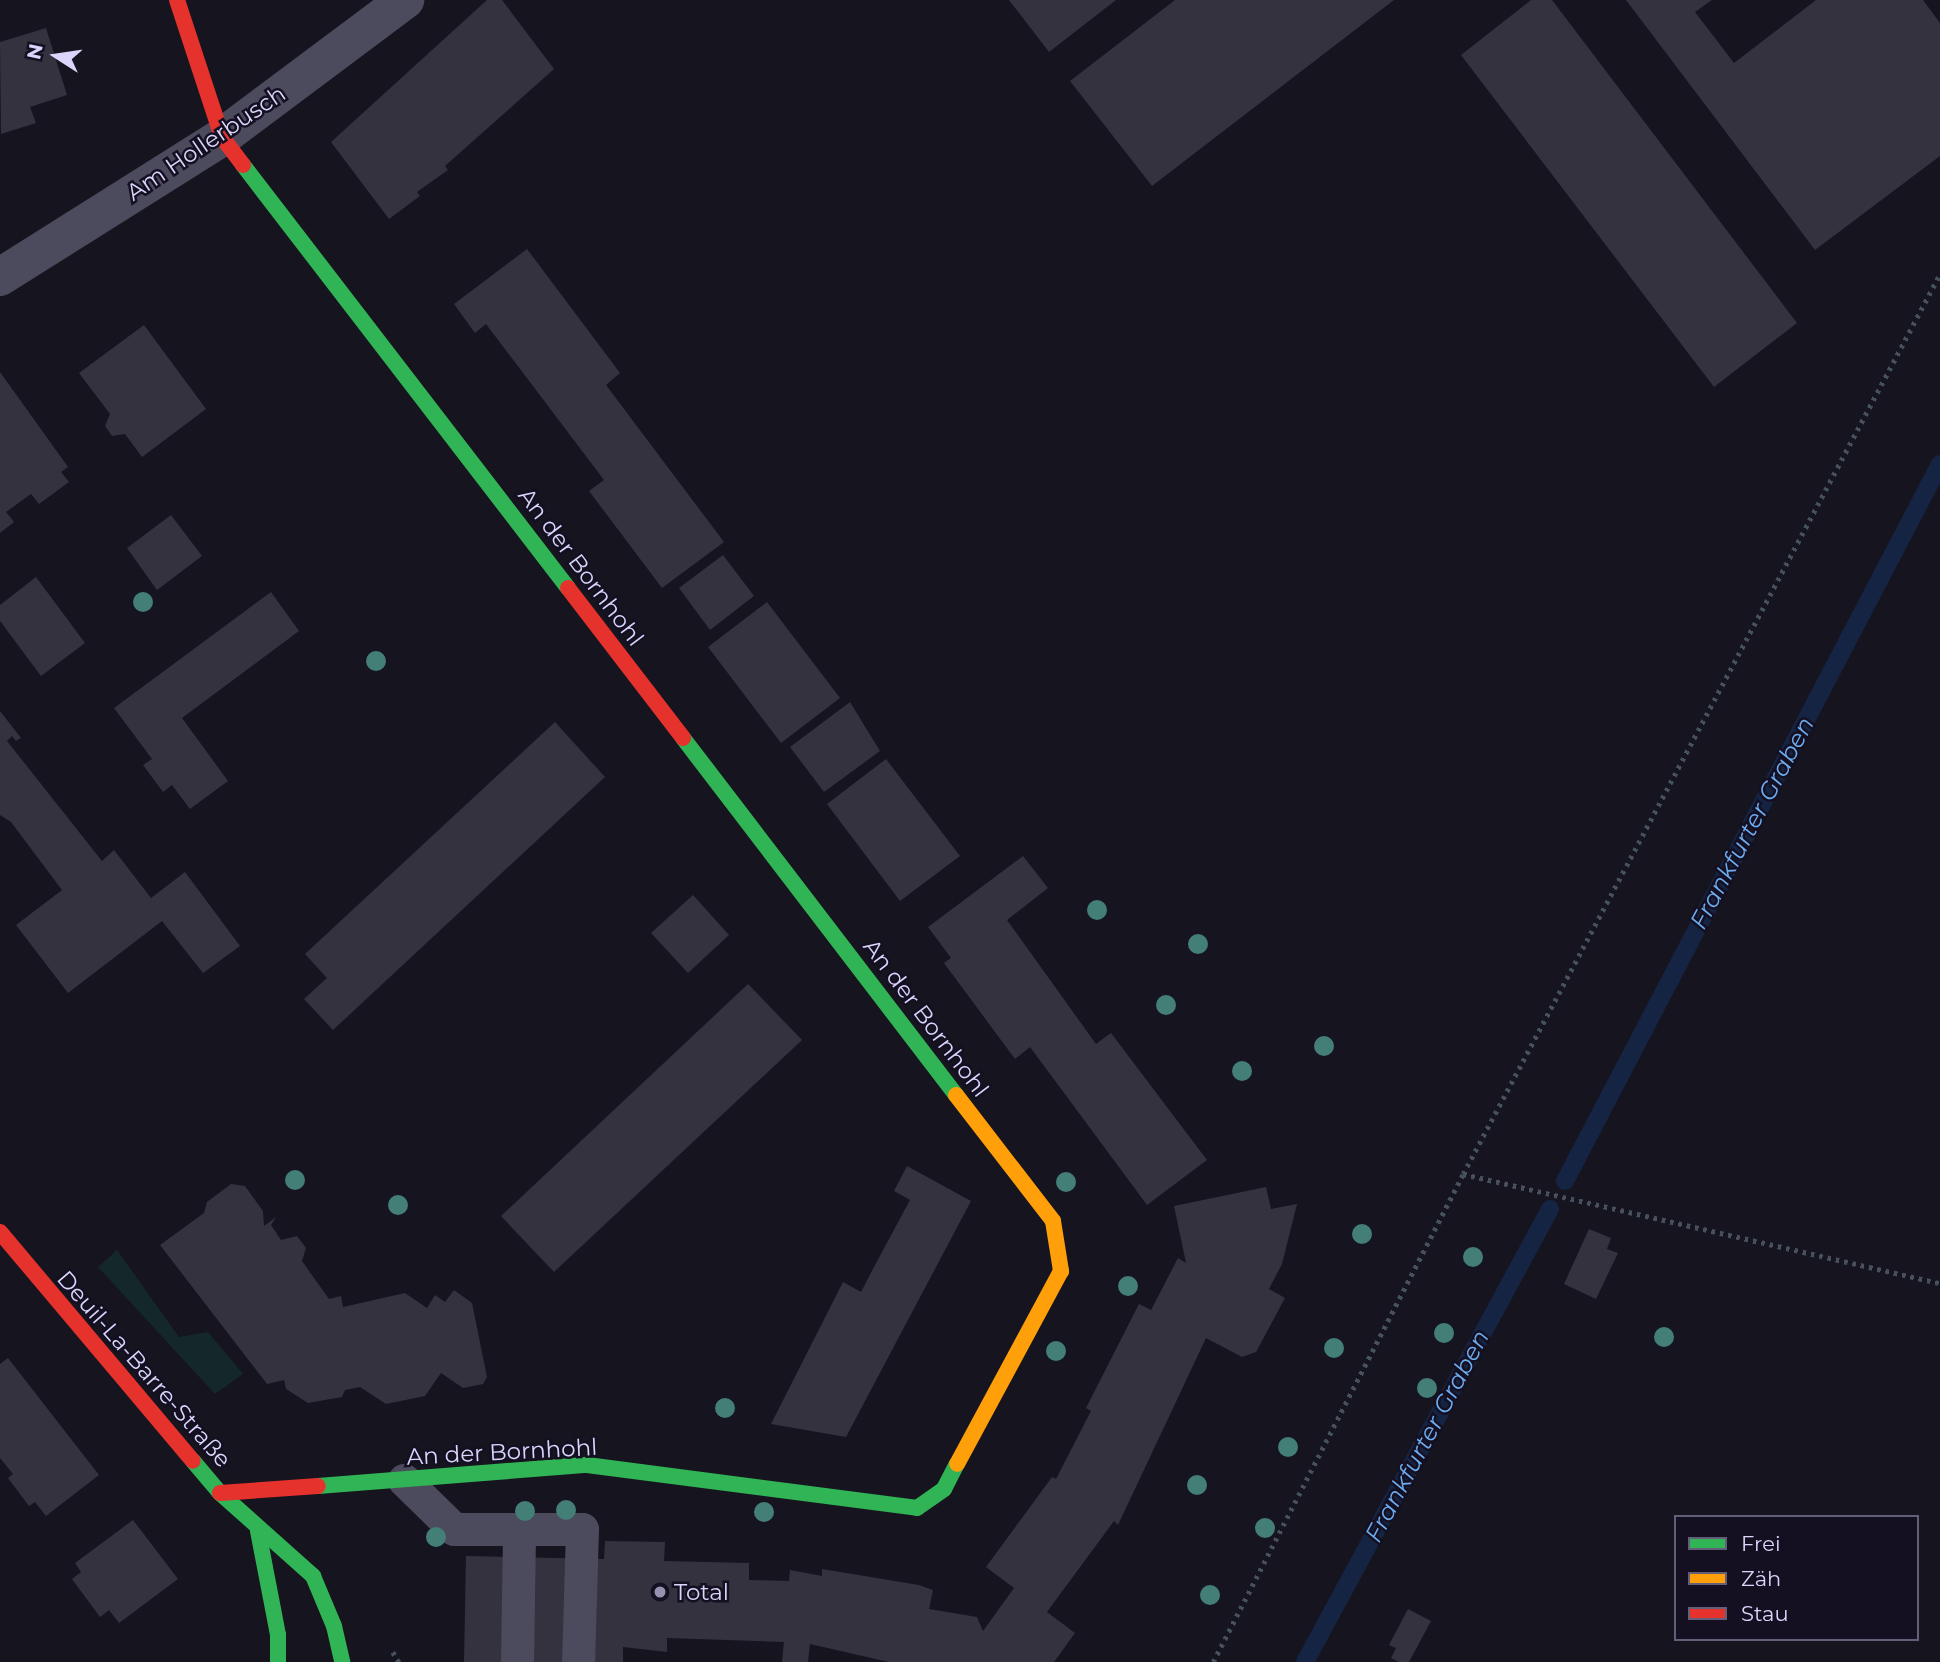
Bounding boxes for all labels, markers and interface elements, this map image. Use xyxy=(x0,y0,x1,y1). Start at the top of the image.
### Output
north arrow xyxy=(21,21,91,91)
text: N xyxy=(22,42,48,61)
street label: Am Hollerbusch xyxy=(121,80,291,206)
street label: An der Bornhohl xyxy=(513,482,649,652)
water label: Frankfurter Graben xyxy=(1684,712,1820,934)
street label: An der Bornhohl xyxy=(858,933,994,1103)
street label: Deuil-La-Barre-Straße xyxy=(51,1265,237,1473)
water label: Frankfurter Graben xyxy=(1359,1325,1495,1547)
street label: An der Bornhohl xyxy=(406,1433,598,1471)
legend xyxy=(1674,1515,1919,1641)
text: Frei xyxy=(1741,1531,1781,1556)
text: Zäh xyxy=(1741,1566,1781,1591)
place label: Total xyxy=(674,1578,729,1606)
marker: Total xyxy=(652,1584,668,1600)
text: Stau xyxy=(1741,1601,1789,1626)

